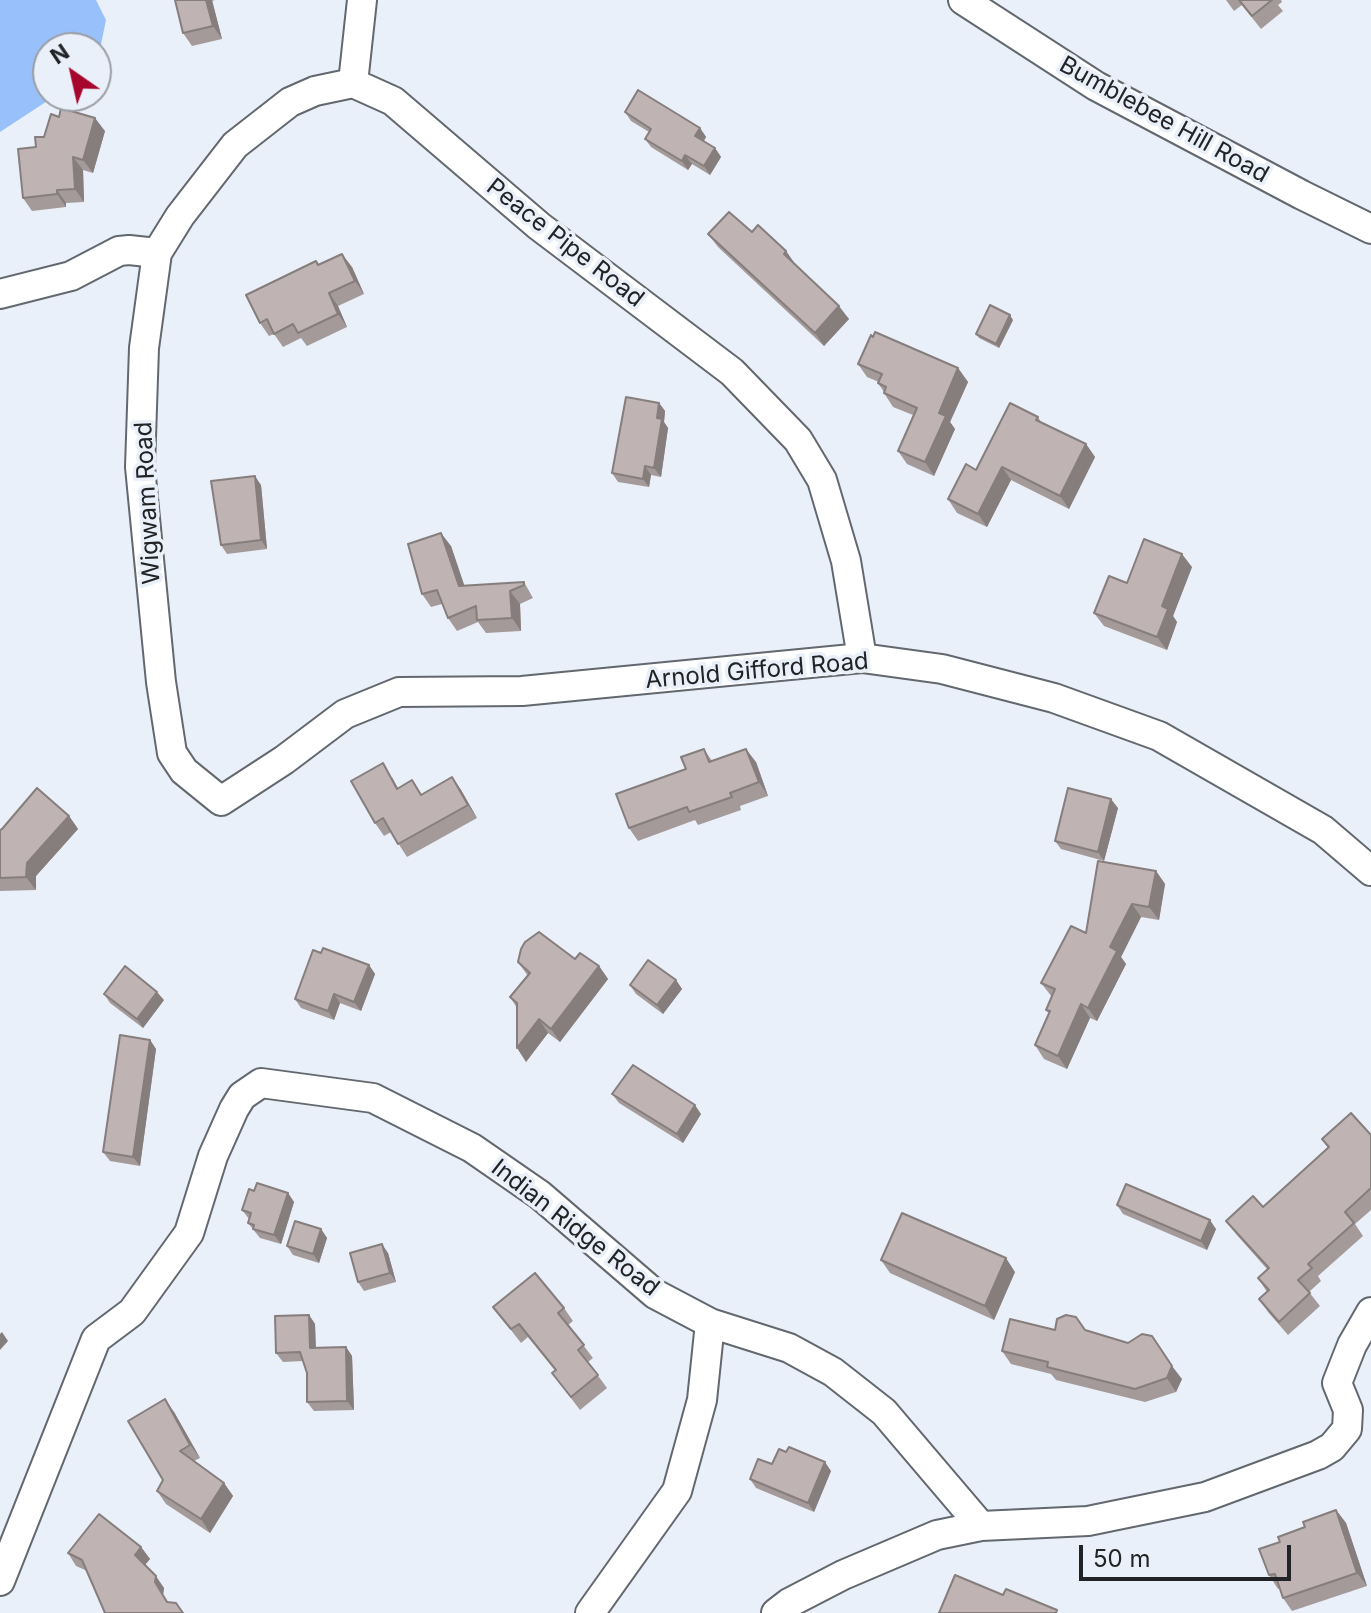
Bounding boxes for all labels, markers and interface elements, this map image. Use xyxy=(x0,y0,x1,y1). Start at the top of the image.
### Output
north arrow xyxy=(32,32,112,112)
text: N xyxy=(45,38,74,69)
street label: Bumblebee Hill Road xyxy=(1054,50,1274,190)
street label: Peace Pipe Road xyxy=(481,173,649,313)
street label: Wigwam Road xyxy=(129,421,167,585)
street label: Arnold Gifford Road xyxy=(644,647,870,695)
street label: Indian Ridge Road xyxy=(485,1154,665,1302)
scale bar xyxy=(1083,1529,1295,1579)
text: 50 m xyxy=(1093,1544,1151,1573)

